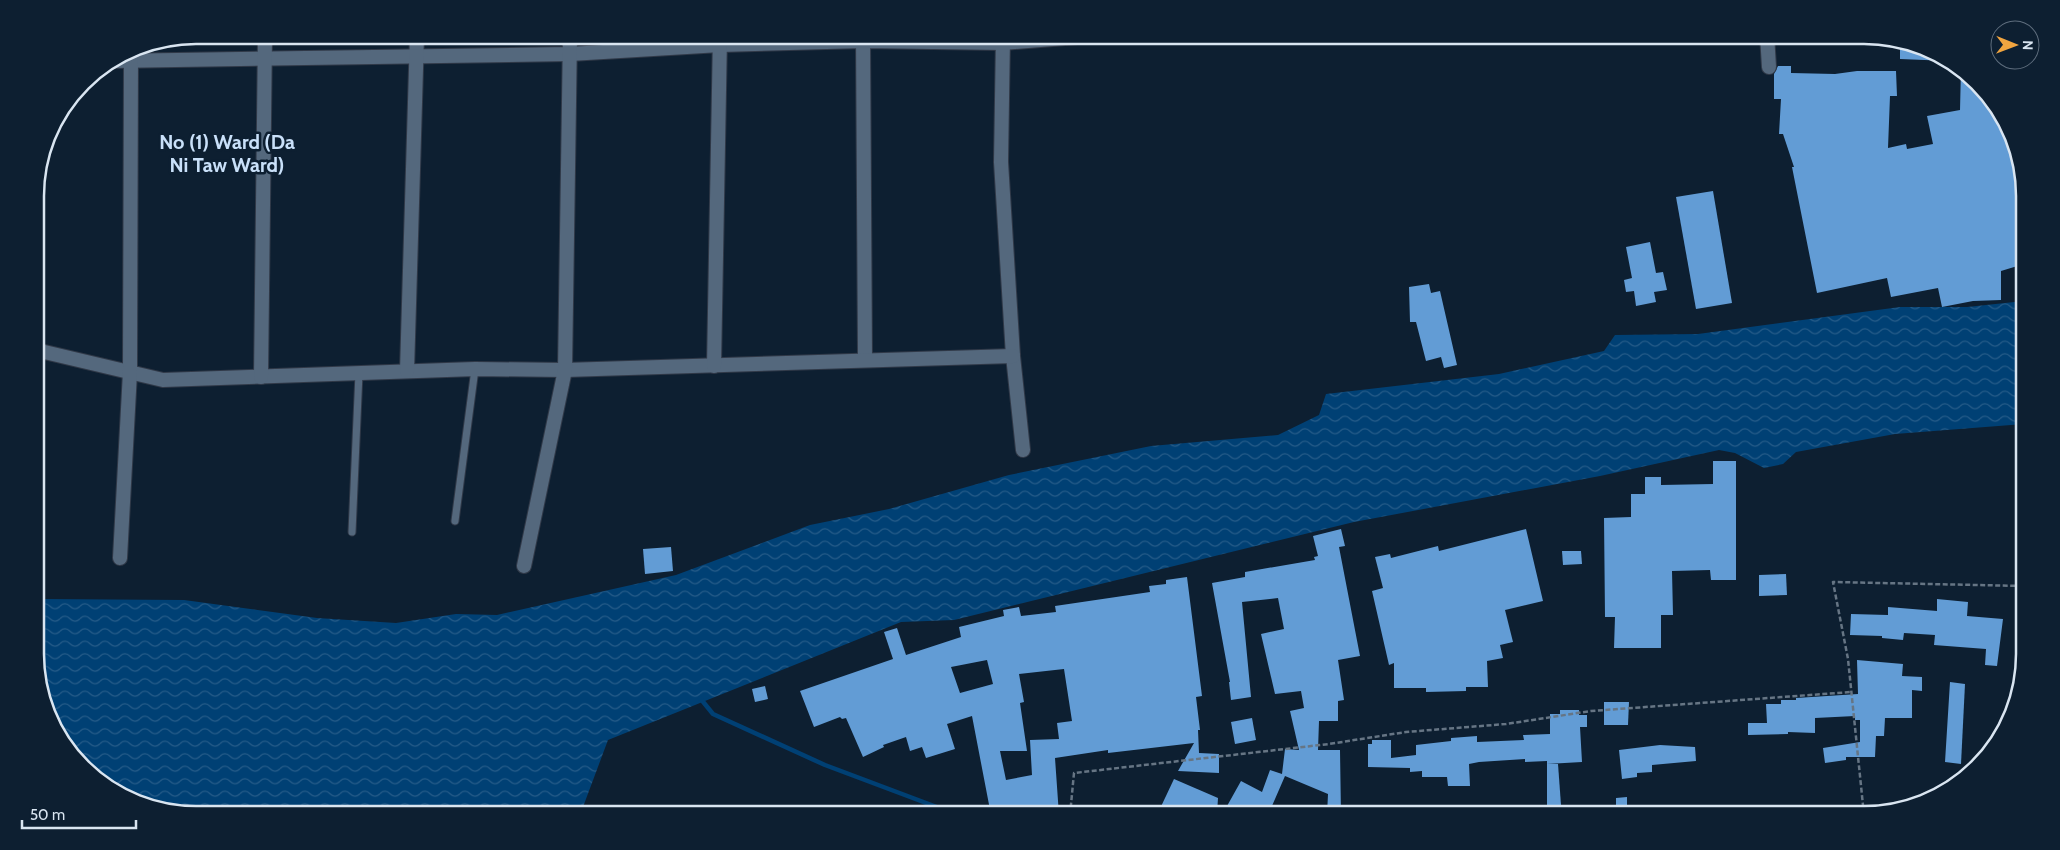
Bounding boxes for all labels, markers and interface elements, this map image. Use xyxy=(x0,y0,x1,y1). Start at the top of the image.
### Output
north arrow xyxy=(1990,20,2040,70)
text: N xyxy=(2019,40,2037,50)
district label: No (1) Ward (Da Ni Taw Ward) xyxy=(159,130,295,177)
scale bar xyxy=(22,798,136,830)
text: 50 m xyxy=(30,806,65,824)

